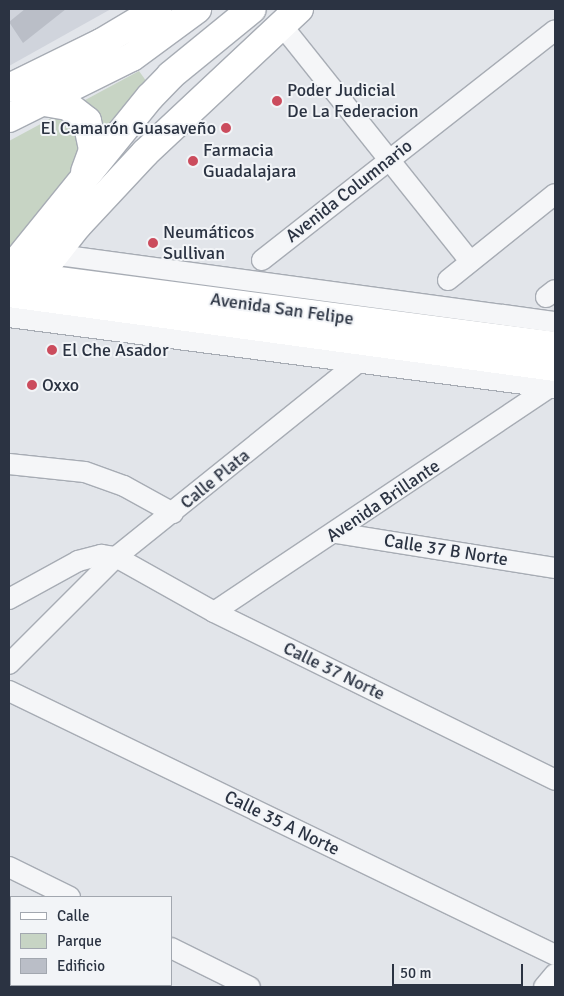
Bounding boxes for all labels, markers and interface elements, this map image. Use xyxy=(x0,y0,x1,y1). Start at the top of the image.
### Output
place label: Poder Judicial De La Federacion xyxy=(287,80,419,122)
marker: Poder Judicial De La Federacion xyxy=(271,95,283,107)
place label: El Camarón Guasaveño xyxy=(40,117,216,139)
marker: El Camarón Guasaveño xyxy=(220,122,232,134)
street label: Avenida Columnario xyxy=(281,135,417,247)
place label: Farmacia Guadalajara xyxy=(203,140,296,182)
marker: Farmacia Guadalajara xyxy=(187,155,199,167)
place label: Neumáticos Sullivan xyxy=(163,222,254,264)
marker: Neumáticos Sullivan xyxy=(147,237,159,249)
street label: Avenida San Felipe xyxy=(209,288,355,330)
place label: El Che Asador xyxy=(62,339,169,361)
marker: El Che Asador xyxy=(46,344,58,356)
place label: Oxxo xyxy=(42,374,79,396)
marker: Oxxo xyxy=(26,379,38,391)
street label: Calle Plata xyxy=(176,445,254,513)
street label: Avenida Brillante xyxy=(322,455,444,547)
street label: Calle 37 B Norte xyxy=(383,530,509,570)
street label: Calle 37 Norte xyxy=(280,637,388,705)
street label: Calle 35 A Norte xyxy=(221,786,343,860)
legend xyxy=(10,896,172,986)
text: Calle xyxy=(57,907,90,925)
text: Parque xyxy=(57,932,102,950)
scale bar xyxy=(394,954,525,986)
text: Edificio xyxy=(57,957,105,975)
text: 50 m xyxy=(400,964,431,982)

